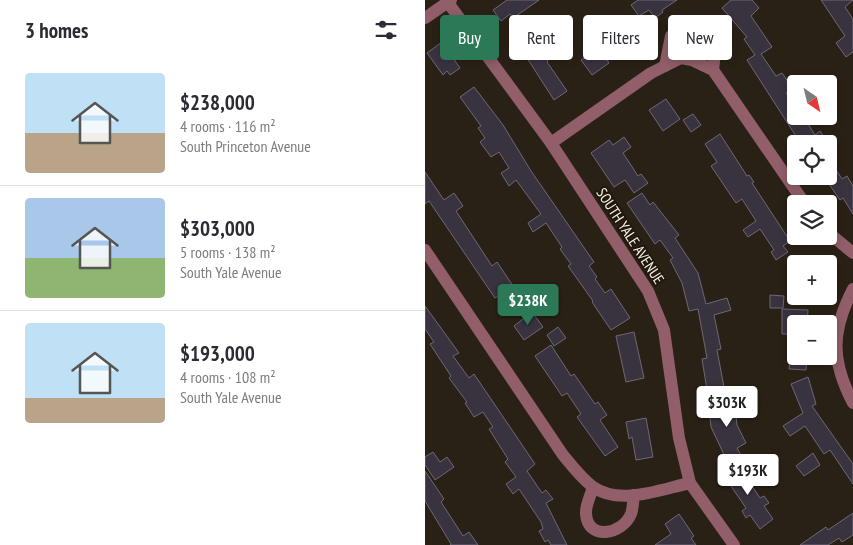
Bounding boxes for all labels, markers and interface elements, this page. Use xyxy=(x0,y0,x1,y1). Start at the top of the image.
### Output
chip: Buy xyxy=(440,15,499,60)
chip: Rent xyxy=(509,15,573,60)
chip: Filters xyxy=(583,15,658,60)
chip: New xyxy=(668,15,732,60)
icon: filters xyxy=(372,16,400,44)
text: 3 homes xyxy=(25,17,88,44)
north arrow xyxy=(787,75,837,125)
map controls xyxy=(787,75,837,365)
text: $238,000 xyxy=(180,89,255,116)
icon: home xyxy=(65,93,125,153)
text: 4 rooms · 116 m² xyxy=(180,116,276,136)
button: locate xyxy=(787,135,837,185)
text: South Princeton Avenue xyxy=(180,136,311,156)
street label: SOUTH YALE AVENUE xyxy=(592,184,669,287)
button: layers xyxy=(787,195,837,245)
text: $303,000 xyxy=(180,215,255,242)
icon: home xyxy=(65,218,125,278)
text: 5 rooms · 138 m² xyxy=(180,242,276,262)
button: + xyxy=(787,255,837,305)
text: South Yale Avenue xyxy=(180,262,282,282)
pin: $238K xyxy=(493,284,563,326)
text: $238K xyxy=(509,290,547,310)
button: − xyxy=(787,315,837,365)
text: $193,000 xyxy=(180,340,255,367)
icon: home xyxy=(65,343,125,403)
text: 4 rooms · 108 m² xyxy=(180,367,276,387)
pin: $303K xyxy=(692,386,762,428)
text: South Yale Avenue xyxy=(180,387,282,407)
text: $303K xyxy=(708,392,746,412)
pin: $193K xyxy=(713,454,783,496)
text: $193K xyxy=(729,460,767,480)

